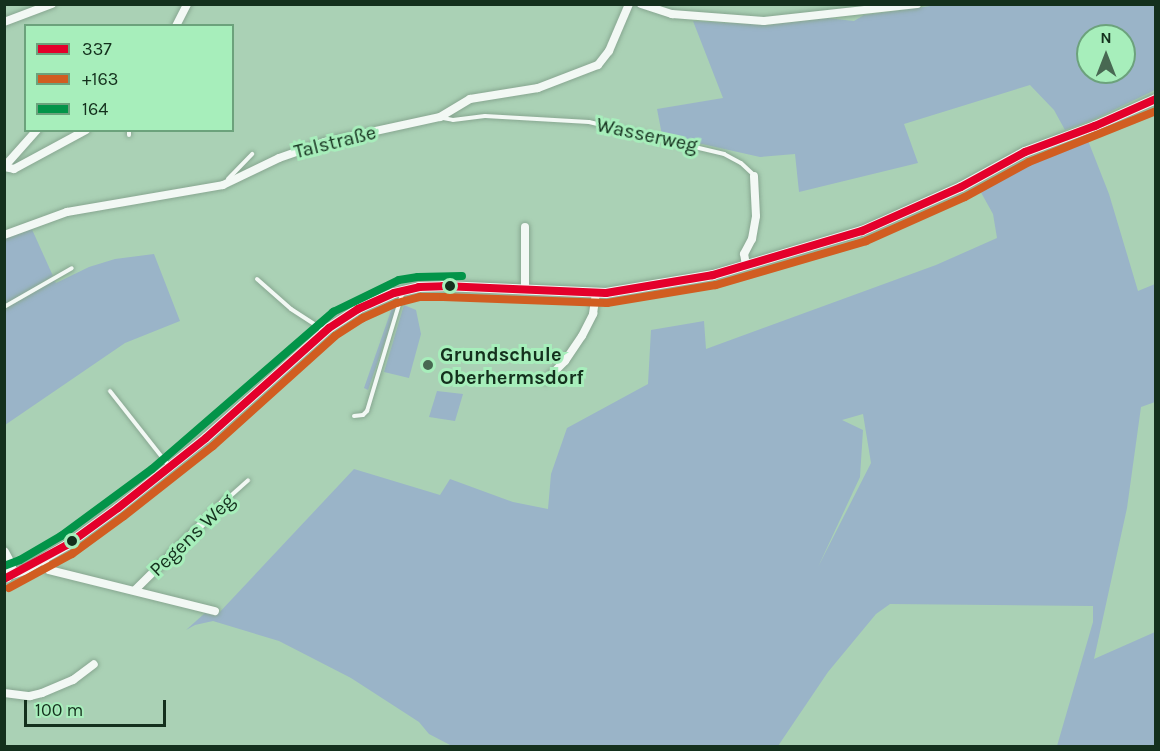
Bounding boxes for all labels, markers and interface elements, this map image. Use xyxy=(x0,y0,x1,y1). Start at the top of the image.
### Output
legend xyxy=(24,24,234,132)
north arrow xyxy=(1076,24,1136,84)
text: N xyxy=(1100,28,1112,47)
text: 337 xyxy=(82,38,112,60)
text: +163 xyxy=(82,68,118,90)
text: 164 xyxy=(82,98,108,120)
street label: Wasserweg xyxy=(594,113,700,157)
street label: Talstraße xyxy=(291,120,379,164)
unlabelled marker xyxy=(444,280,456,292)
place label: Grundschule Oberhermsdorf xyxy=(440,342,584,389)
marker: Grundschule Oberhermsdorf xyxy=(421,358,435,372)
street label: Pegens Weg xyxy=(144,488,240,582)
unlabelled marker xyxy=(66,535,78,547)
scale bar xyxy=(27,688,170,726)
text: 100 m xyxy=(35,699,83,721)

